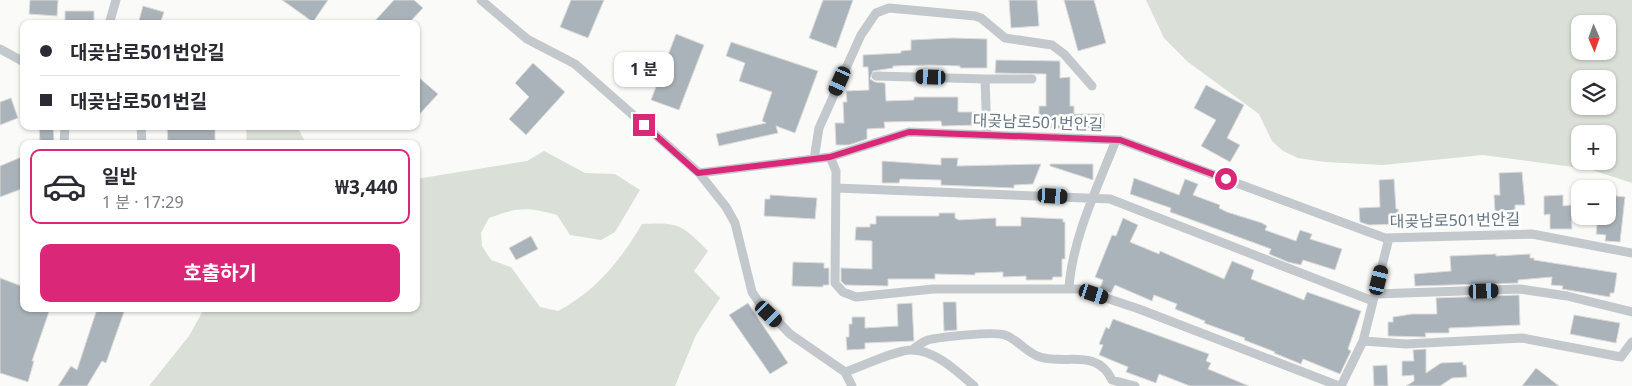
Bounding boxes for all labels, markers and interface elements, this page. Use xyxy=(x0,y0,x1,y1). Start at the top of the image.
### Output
north arrow xyxy=(1571,15,1616,60)
map controls xyxy=(1571,15,1616,225)
text: 대곶남로501번안길 xyxy=(70,39,225,65)
callout: 1 분 xyxy=(614,52,674,88)
text: 1 분 xyxy=(630,58,658,80)
car xyxy=(827,64,852,98)
car xyxy=(915,69,946,85)
button: layers xyxy=(1571,70,1616,115)
text: 대곶남로501번길 xyxy=(70,88,208,114)
street label: 대곶남로501번안길 xyxy=(972,109,1104,135)
route end xyxy=(633,114,655,136)
button: + xyxy=(1571,125,1616,170)
text: 일반 xyxy=(102,163,137,189)
icon: car xyxy=(42,164,87,209)
route start xyxy=(1215,168,1237,190)
text: ₩3,440 xyxy=(335,174,398,200)
button: − xyxy=(1571,180,1616,225)
car xyxy=(1037,188,1068,204)
text: 1 분 · 17:29 xyxy=(102,191,184,213)
street label: 대곶남로501번안길 xyxy=(1390,208,1520,232)
button: 호출하기 xyxy=(40,244,400,302)
car xyxy=(1368,264,1389,296)
car xyxy=(1077,282,1110,306)
car xyxy=(1468,283,1499,299)
car xyxy=(752,298,785,330)

